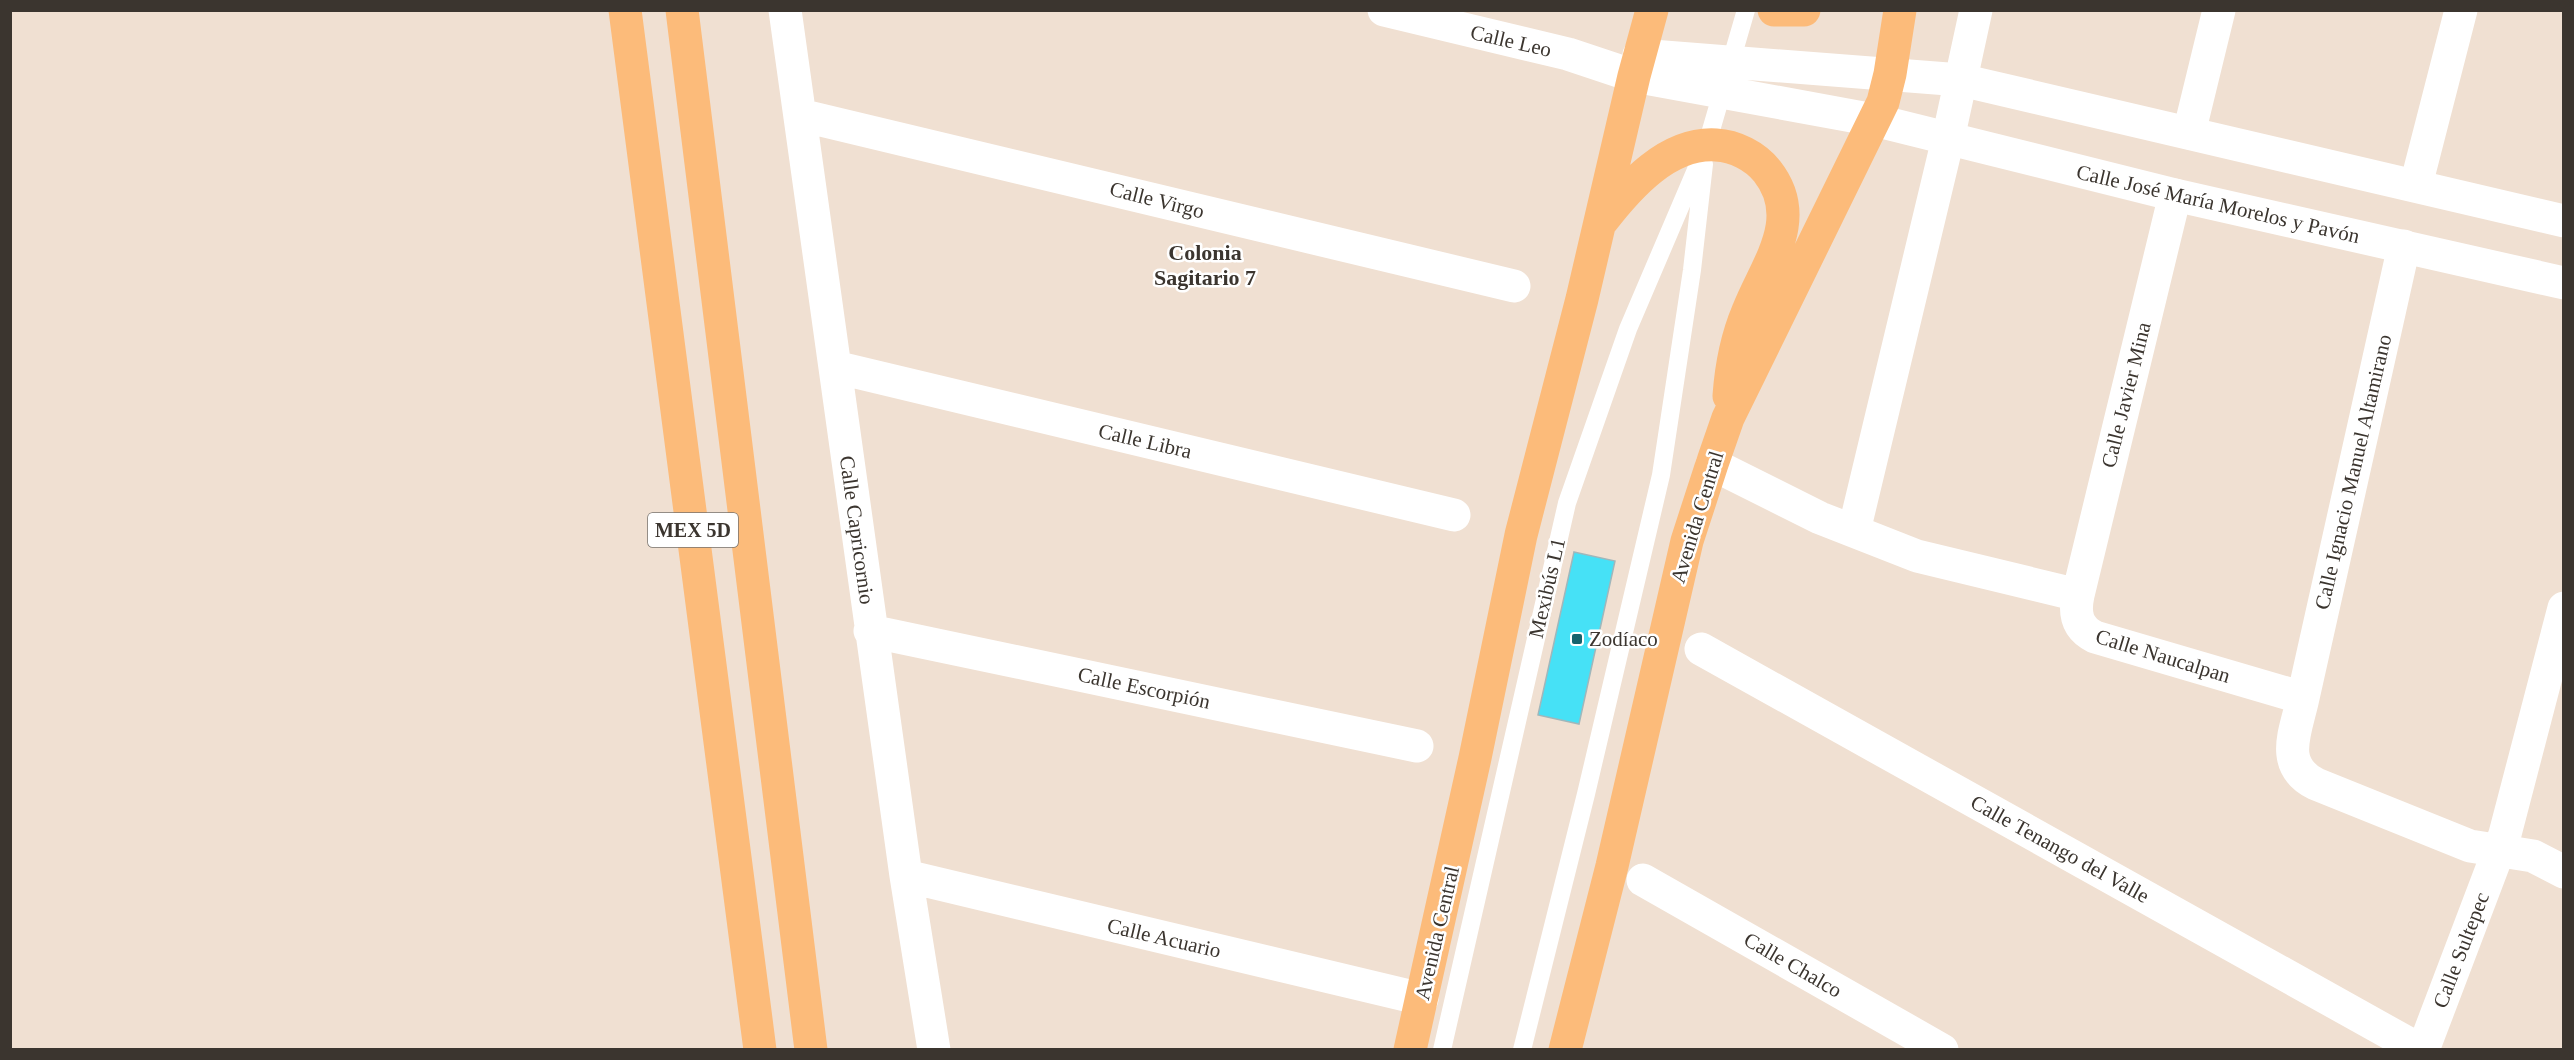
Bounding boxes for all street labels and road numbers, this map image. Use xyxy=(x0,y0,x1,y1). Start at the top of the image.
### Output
street label: Calle Leo xyxy=(1468,20,1554,62)
street label: Calle José María Morelos y Pavón xyxy=(2074,160,2362,248)
street label: Calle Virgo xyxy=(1107,177,1207,223)
street label: Calle Javier Mina xyxy=(2096,319,2156,470)
street label: Calle Ignacio Manuel Altamirano xyxy=(2310,332,2396,612)
street label: Calle Libra xyxy=(1096,419,1195,464)
street label: Avenida Central xyxy=(1666,448,1728,586)
street label: Calle Capricornio xyxy=(835,454,879,606)
road number: MEX 5D xyxy=(648,513,738,547)
street label: Mexibús L1 xyxy=(1524,536,1570,640)
street label: Calle Naucalpan xyxy=(2093,624,2234,688)
street label: Calle Escorpión xyxy=(1076,662,1213,714)
street label: Calle Tenango del Valle xyxy=(1967,790,2153,908)
street label: Avenida Central xyxy=(1410,864,1464,1002)
street label: Calle Sultepec xyxy=(2428,889,2494,1011)
street label: Calle Acuario xyxy=(1105,913,1223,963)
street label: Calle Chalco xyxy=(1740,927,1846,1003)

